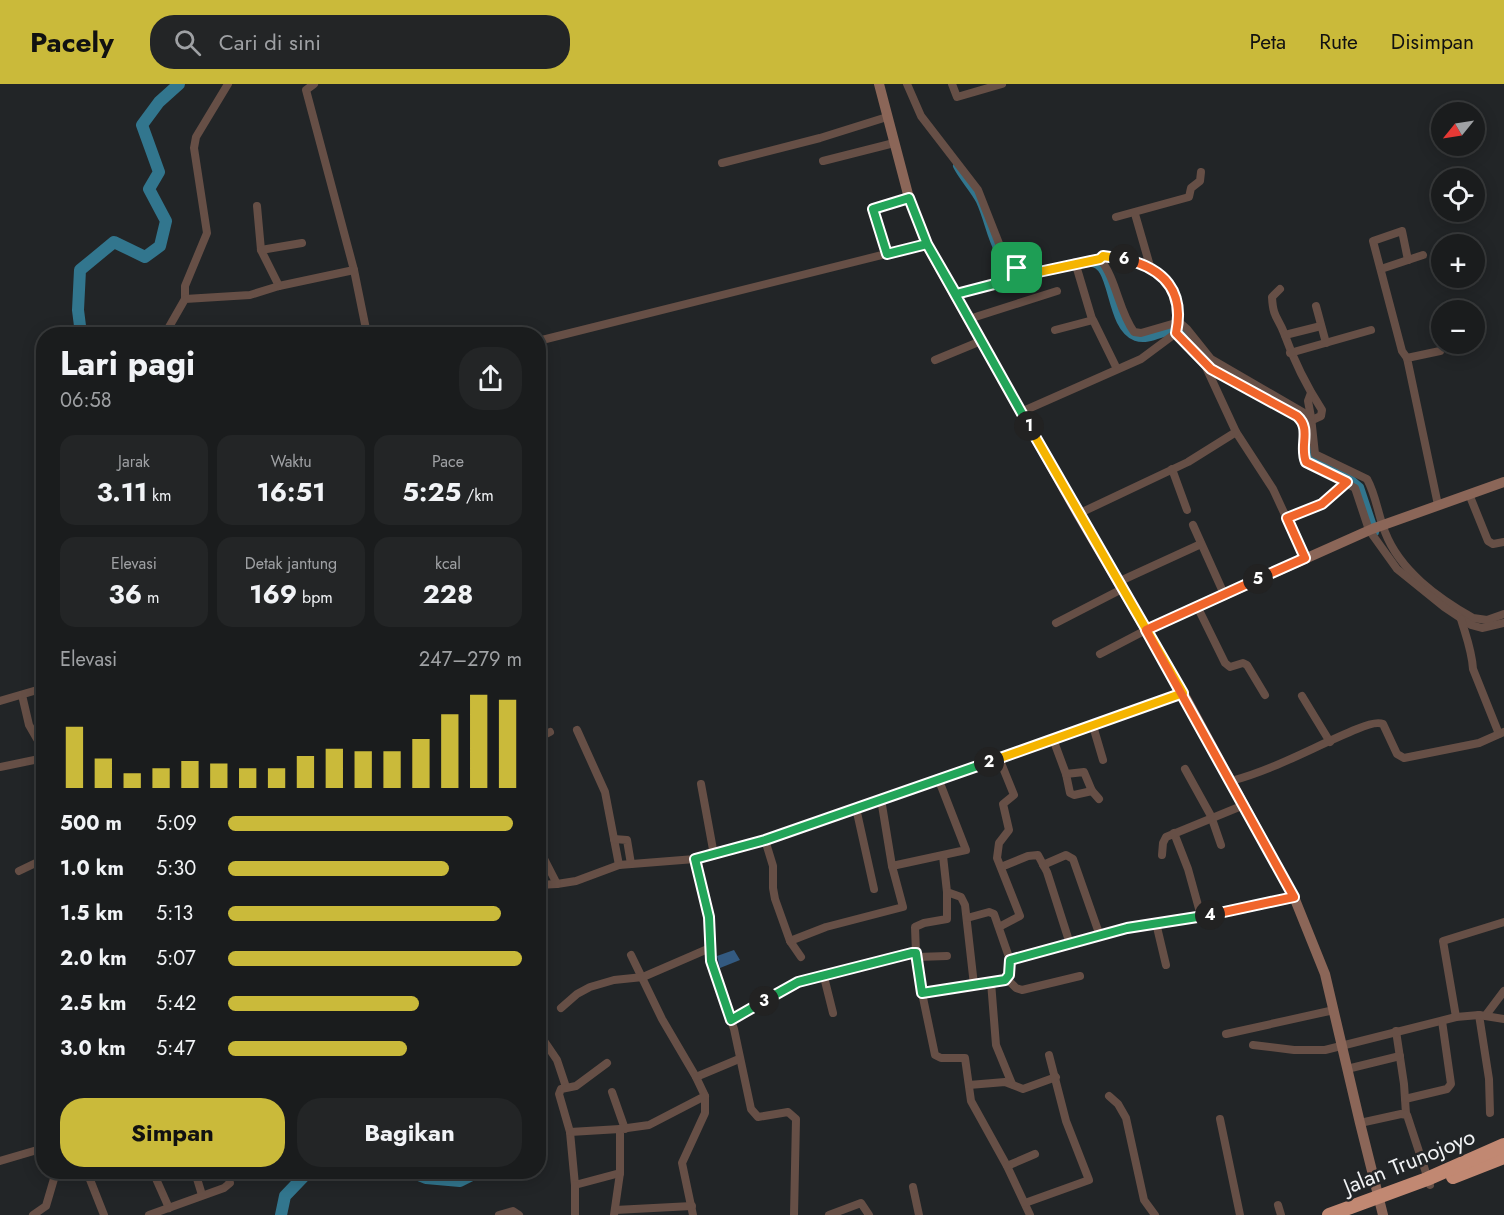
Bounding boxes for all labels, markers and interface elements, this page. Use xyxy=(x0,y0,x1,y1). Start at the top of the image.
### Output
search box xyxy=(150,15,570,69)
text: Pacely xyxy=(30,22,114,63)
icon: search xyxy=(171,26,204,59)
text: Cari di sini xyxy=(219,26,321,58)
text: Peta xyxy=(1249,27,1286,57)
text: Rute xyxy=(1319,27,1358,57)
text: Disimpan xyxy=(1391,27,1474,57)
north arrow xyxy=(1431,102,1485,156)
map controls xyxy=(1431,102,1485,354)
button: locate xyxy=(1431,168,1485,222)
button: + xyxy=(1431,234,1485,288)
pin xyxy=(991,242,1042,293)
pin: 6 xyxy=(1109,244,1139,274)
text: 6 xyxy=(1119,247,1129,270)
icon: arrive xyxy=(1000,251,1033,284)
button: − xyxy=(1431,300,1485,354)
text: Lari pagi xyxy=(60,340,195,387)
button: share xyxy=(459,347,522,410)
text: 06:58 xyxy=(60,386,112,415)
pin: 1 xyxy=(1014,411,1044,441)
text: 1 xyxy=(1025,414,1033,437)
text: Jarak xyxy=(118,450,150,473)
text: Waktu xyxy=(270,450,312,473)
text: Pace xyxy=(432,450,464,473)
text: 3.11 xyxy=(97,473,147,511)
text: 16:51 xyxy=(256,473,326,511)
text: 5:25 xyxy=(402,473,461,511)
text: km xyxy=(147,484,171,507)
text: /km xyxy=(461,484,494,507)
text: Elevasi xyxy=(111,552,157,575)
text: Detak jantung xyxy=(245,552,337,575)
text: kcal xyxy=(435,552,461,575)
pin: 5 xyxy=(1243,564,1273,594)
text: 5 xyxy=(1253,567,1263,590)
text: 36 xyxy=(109,575,142,613)
text: 169 xyxy=(249,575,297,613)
text: 228 xyxy=(423,575,473,613)
text: m xyxy=(142,586,159,609)
text: bpm xyxy=(297,586,333,609)
text: Elevasi xyxy=(60,645,117,674)
text: 247–279 m xyxy=(419,645,522,674)
pin: 2 xyxy=(974,747,1004,777)
text: 2 xyxy=(984,750,994,773)
text: 500 m xyxy=(60,809,122,838)
text: 5:09 xyxy=(156,809,197,838)
text: 1.0 km xyxy=(60,854,124,883)
text: 5:30 xyxy=(156,854,196,883)
text: 1.5 km xyxy=(60,899,123,928)
text: 5:13 xyxy=(156,899,193,928)
pin: 4 xyxy=(1195,900,1225,930)
text: 4 xyxy=(1204,903,1216,926)
text: 2.0 km xyxy=(60,944,127,973)
text: 5:07 xyxy=(156,944,196,973)
pin: 3 xyxy=(749,986,779,1016)
text: 2.5 km xyxy=(60,989,126,1018)
text: 5:42 xyxy=(156,989,196,1018)
text: 3 xyxy=(759,989,769,1012)
text: 3.0 km xyxy=(60,1034,126,1063)
text: 5:47 xyxy=(156,1034,195,1063)
button: Simpan xyxy=(60,1098,285,1167)
button: Bagikan xyxy=(297,1098,522,1167)
street label: Jalan Trunojoyo xyxy=(1336,1120,1480,1203)

